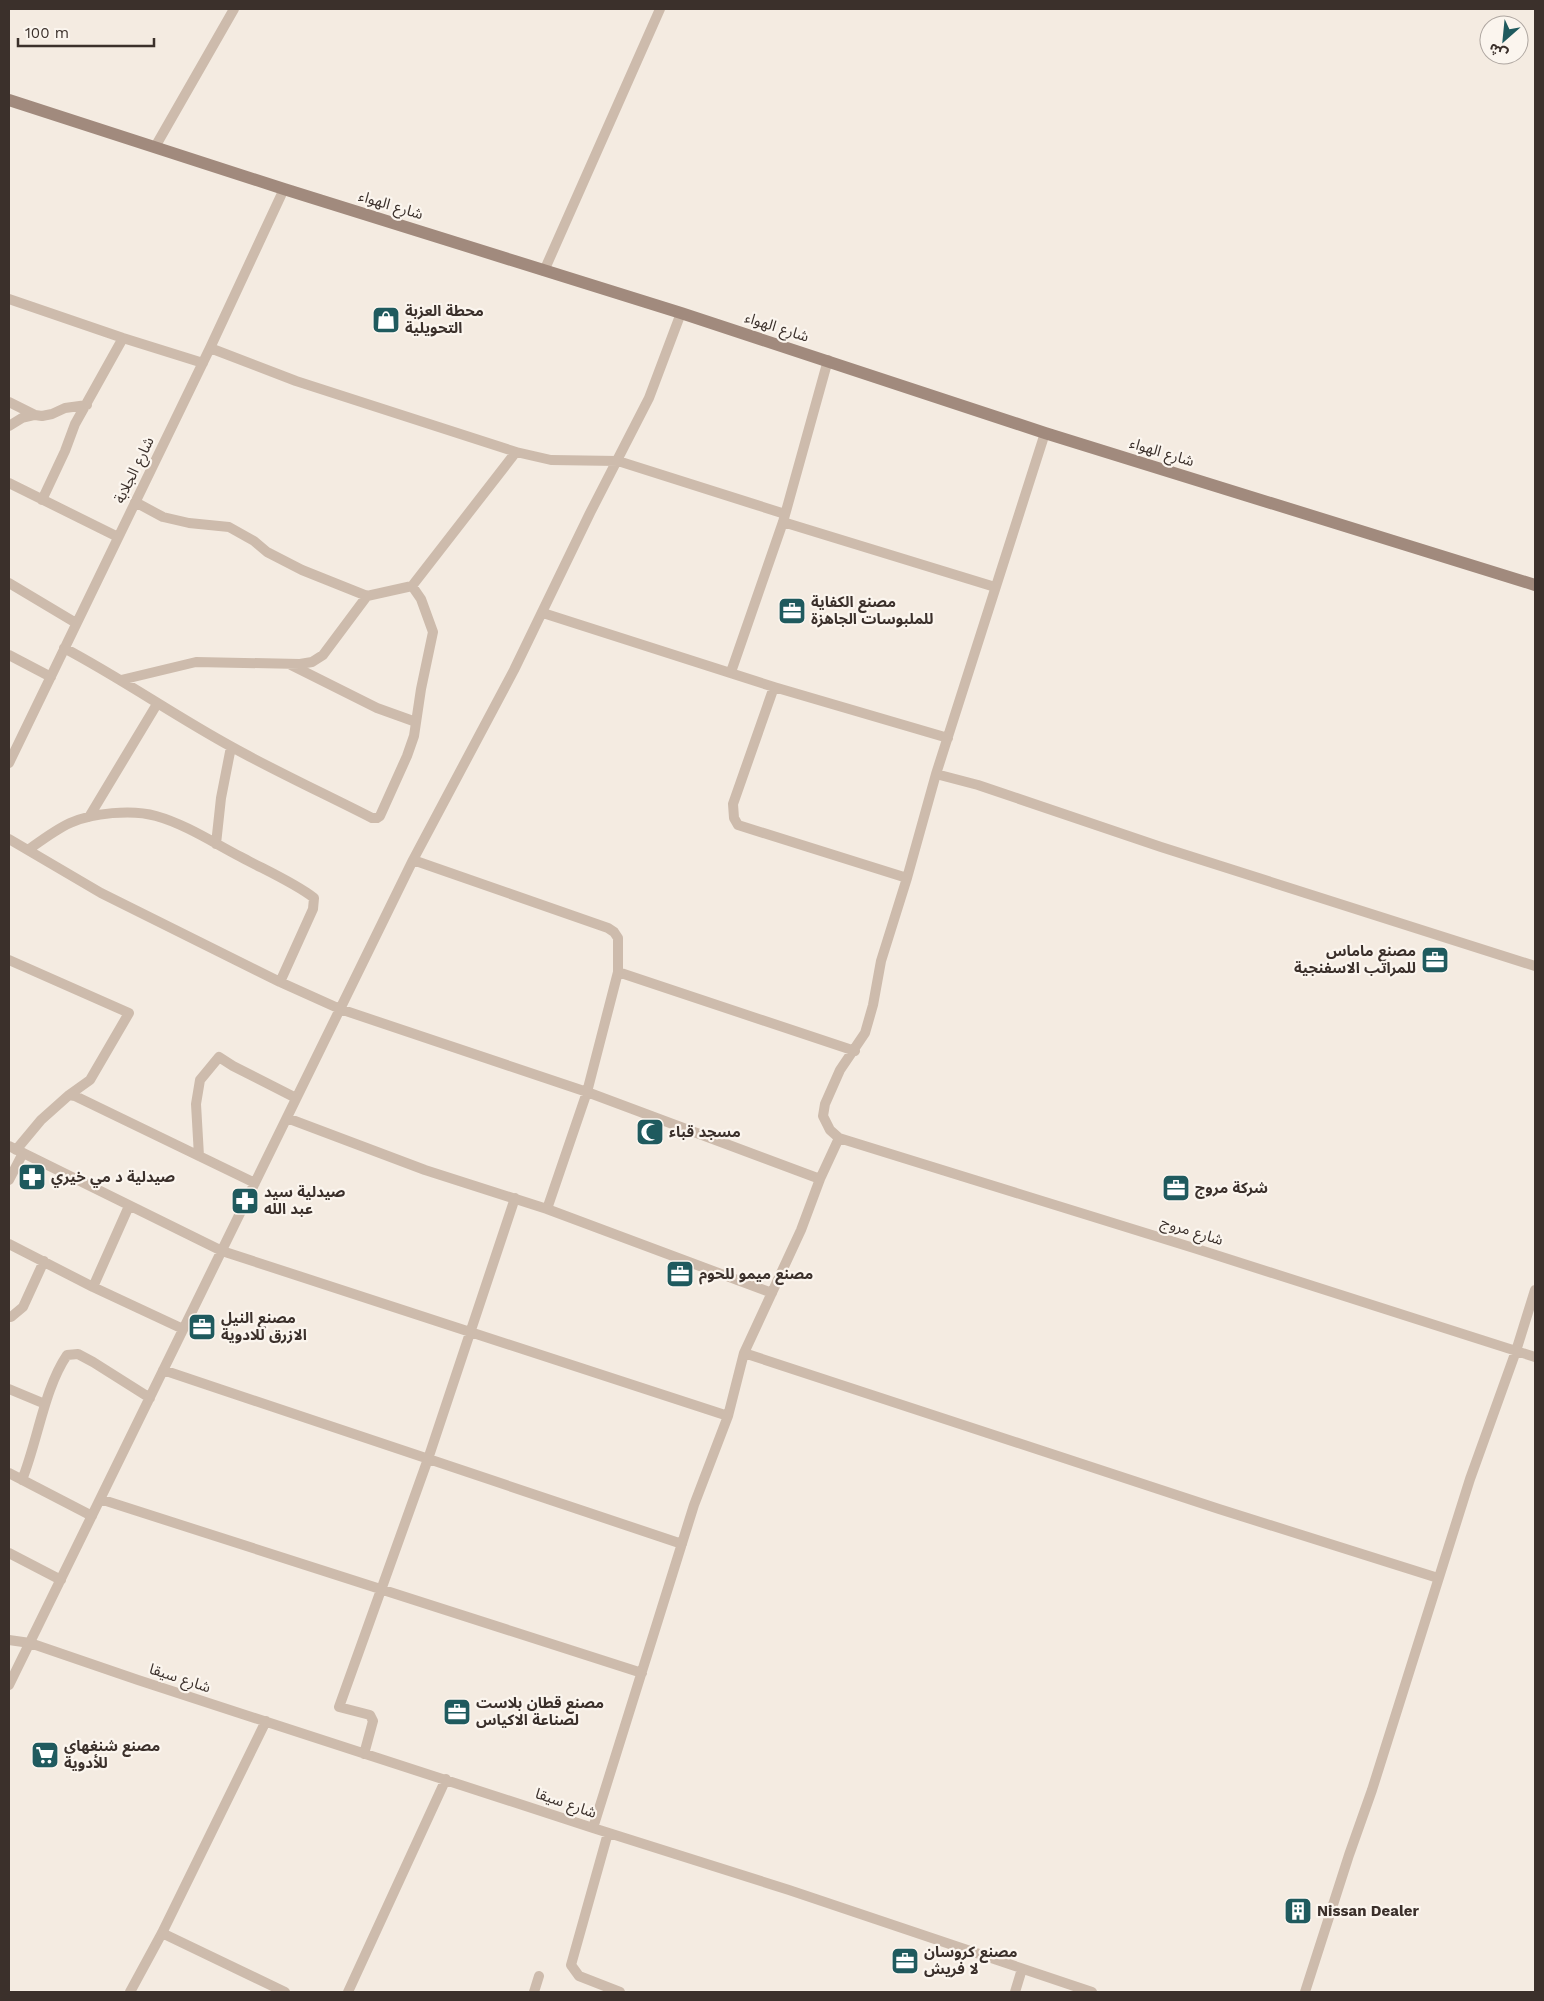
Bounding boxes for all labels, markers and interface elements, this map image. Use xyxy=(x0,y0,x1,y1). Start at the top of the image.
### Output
scale bar xyxy=(18,15,154,47)
north arrow xyxy=(1479,15,1529,65)
text: 100 m xyxy=(25,24,69,42)
text: ش xyxy=(1486,40,1510,63)
street label: شارع الهواء xyxy=(356,187,426,226)
place label: محطة العزبة التحويلية xyxy=(405,302,484,337)
shop icon: محطة العزبة التحويلية xyxy=(371,305,401,335)
street label: شارع الهواء xyxy=(742,308,812,349)
street label: شارع الجلابة xyxy=(110,434,161,507)
street label: شارع الهواء xyxy=(1127,434,1197,473)
place label: مصنع الكفاية للملبوسات الجاهزة xyxy=(811,593,933,628)
office icon: مصنع الكفاية للملبوسات الجاهزة xyxy=(777,596,807,626)
place label: مصنع ماماس للمراتب الاسفنجية xyxy=(1294,942,1416,977)
office icon: مصنع ماماس للمراتب الاسفنجية xyxy=(1420,945,1450,975)
mosque icon: مسجد قباء xyxy=(635,1117,665,1147)
place label: مسجد قباء xyxy=(669,1123,741,1141)
pharmacy icon: صيدلية د مي خيري xyxy=(17,1162,47,1192)
place label: صيدلية د مي خيري xyxy=(51,1168,176,1188)
office icon: شركة مروج xyxy=(1161,1173,1191,1203)
place label: شركة مروج xyxy=(1195,1179,1268,1199)
place label: صيدلية سيد عبد الله xyxy=(264,1183,346,1218)
pharmacy icon: صيدلية سيد عبد الله xyxy=(230,1186,260,1216)
street label: شارع مروج xyxy=(1158,1213,1226,1252)
office icon: مصنع ميمو للحوم xyxy=(665,1259,695,1289)
place label: مصنع ميمو للحوم xyxy=(699,1265,813,1285)
place label: مصنع النيل الازرق للادوية xyxy=(221,1309,307,1344)
office icon: مصنع النيل الازرق للادوية xyxy=(187,1312,217,1342)
street label: شارع سيقا xyxy=(146,1660,213,1699)
place label: مصنع قطان بلاست لصناعة الاكياس xyxy=(476,1694,604,1729)
office icon: مصنع قطان بلاست لصناعة الاكياس xyxy=(442,1697,472,1727)
place label: مصنع شنغهاي للأدوية xyxy=(64,1737,160,1772)
supermarket icon: مصنع شنغهاي للأدوية xyxy=(30,1740,60,1770)
street label: شارع سيقا xyxy=(532,1784,599,1825)
building icon: Nissan Dealer xyxy=(1283,1896,1313,1926)
place label: Nissan Dealer xyxy=(1317,1902,1419,1920)
place label: مصنع كروسان لا فريش xyxy=(924,1943,1018,1978)
office icon: مصنع كروسان لا فريش xyxy=(890,1946,920,1976)

